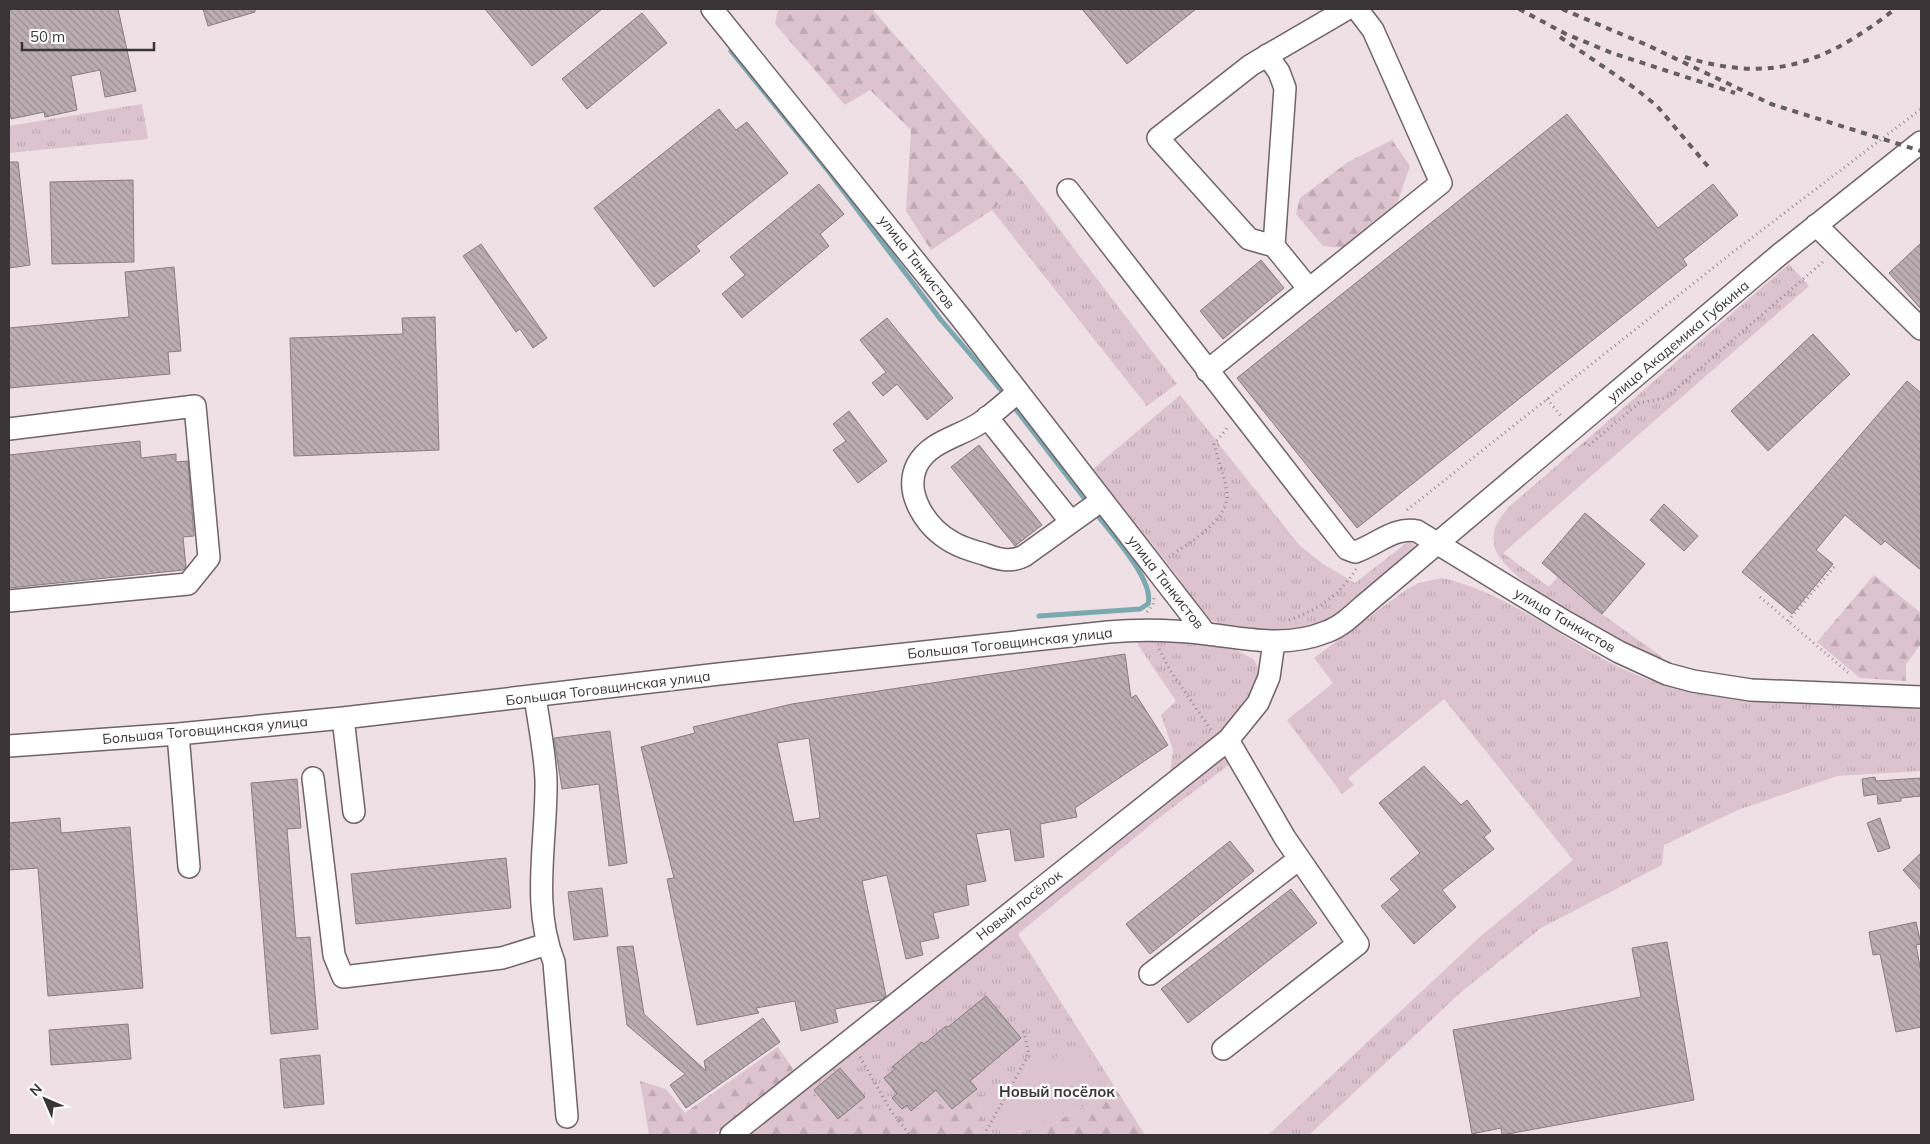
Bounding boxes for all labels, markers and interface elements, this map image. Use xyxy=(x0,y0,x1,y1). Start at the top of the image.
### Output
scale bar xyxy=(22,20,155,52)
text: 50 m xyxy=(30,27,65,46)
street label: улица Танкистов xyxy=(875,212,959,313)
street label: улица Академика Губкина xyxy=(1603,276,1753,406)
street label: улица Танкистов xyxy=(1124,532,1208,633)
street label: улица Танкистов xyxy=(1511,584,1619,656)
street label: Большая Тоговщинская улица xyxy=(907,623,1113,663)
street label: Большая Тоговщинская улица xyxy=(505,667,711,709)
street label: Большая Тоговщинская улица xyxy=(102,712,308,748)
street label: Новый посёлок xyxy=(972,866,1066,944)
north arrow xyxy=(20,1074,70,1124)
text: N xyxy=(26,1080,46,1100)
district label: Новый посёлок xyxy=(999,1082,1115,1101)

